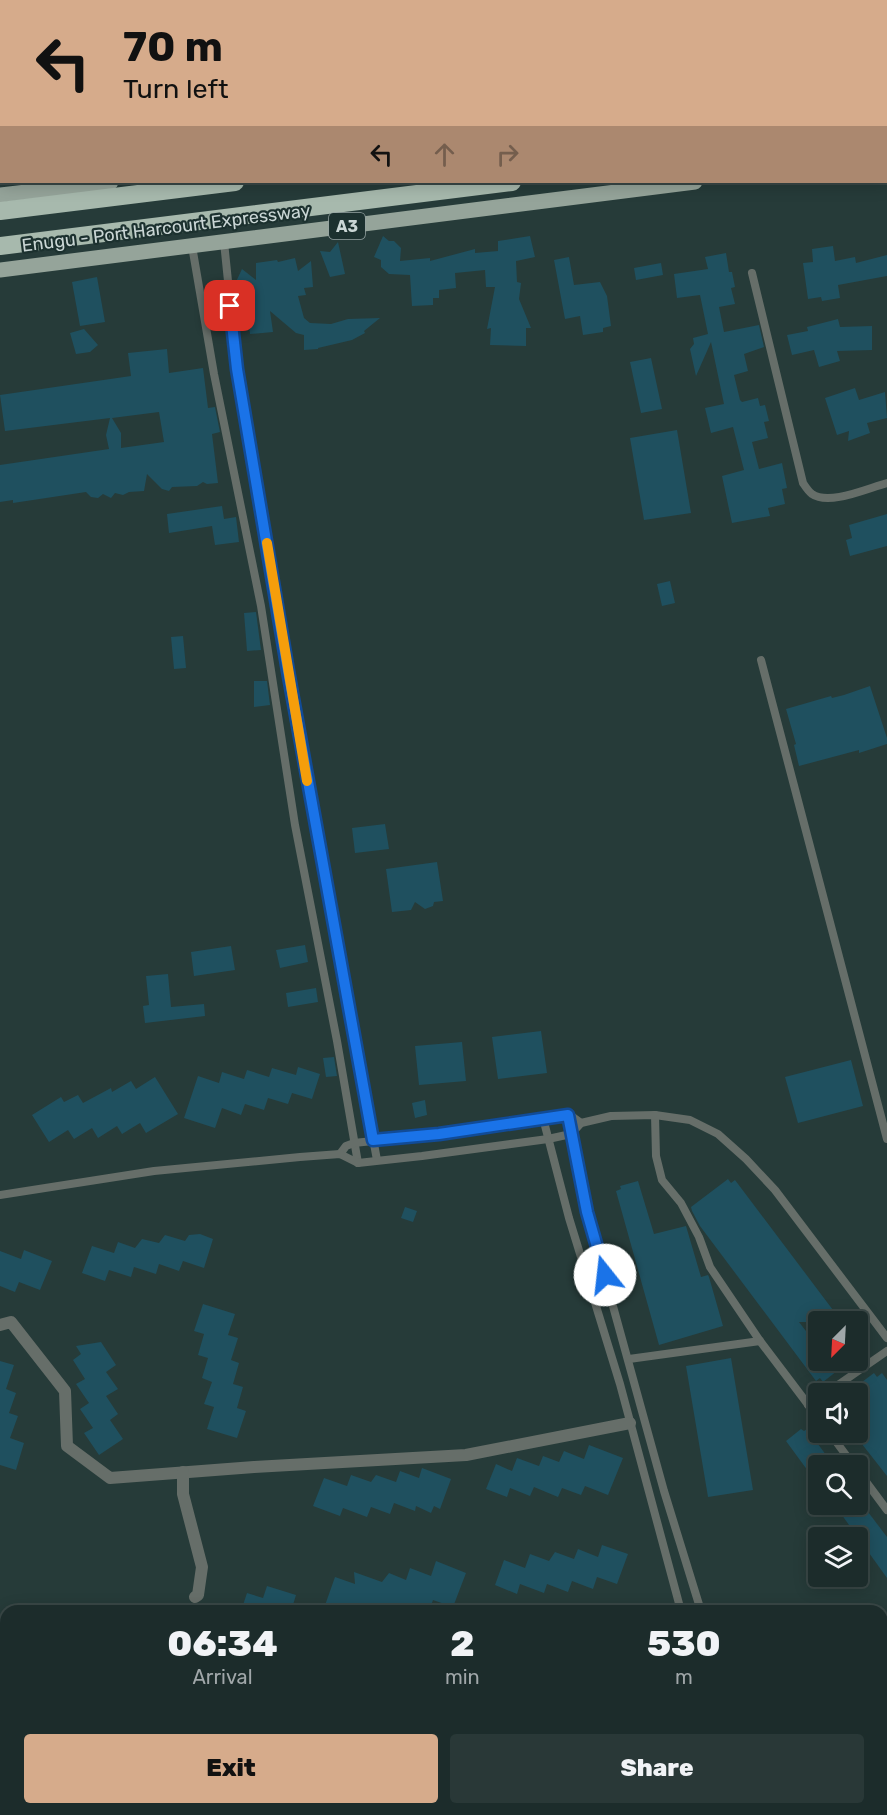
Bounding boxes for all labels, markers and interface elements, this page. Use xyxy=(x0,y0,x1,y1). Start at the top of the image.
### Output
text: 70 m xyxy=(123,22,223,72)
icon: left xyxy=(24,24,102,102)
text: Turn left xyxy=(123,73,228,105)
icon: left xyxy=(365,138,398,171)
icon: ahead xyxy=(428,138,461,171)
icon: right xyxy=(491,138,524,171)
street label: Enugu - Port Harcourt Expressway xyxy=(20,199,312,257)
road number: A3 xyxy=(329,213,365,239)
pin xyxy=(204,280,255,331)
icon: arrive xyxy=(213,289,246,322)
position arrow xyxy=(573,1243,637,1307)
north arrow xyxy=(808,1311,868,1371)
map controls xyxy=(808,1311,868,1587)
button: sound xyxy=(808,1383,868,1443)
button: search xyxy=(808,1455,868,1515)
button: layers xyxy=(808,1527,868,1587)
text: 06:34 xyxy=(167,1622,278,1665)
text: 2 xyxy=(450,1622,475,1665)
text: 530 xyxy=(647,1622,721,1665)
text: Arrival xyxy=(192,1665,253,1689)
text: min xyxy=(445,1665,480,1689)
text: m xyxy=(675,1665,693,1689)
button: Exit xyxy=(24,1734,438,1803)
button: Share xyxy=(450,1734,864,1803)

